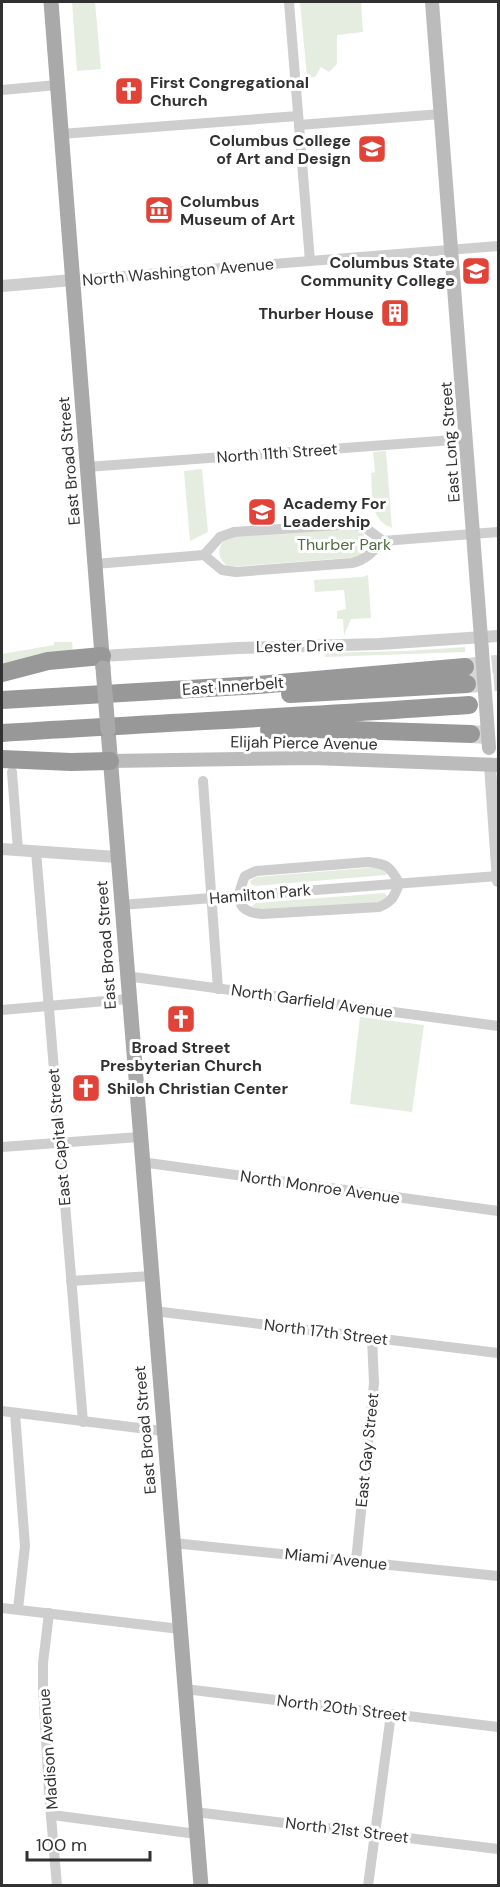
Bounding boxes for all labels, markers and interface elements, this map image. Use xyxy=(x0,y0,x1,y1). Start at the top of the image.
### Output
place label: First Congregational Church xyxy=(150,72,309,111)
church icon: First Congregational Church xyxy=(113,75,145,107)
place label: Columbus College of Art and Design xyxy=(209,130,351,169)
school or university icon: Columbus College of Art and Design xyxy=(356,133,388,165)
place label: Columbus Museum of Art xyxy=(180,191,295,230)
museum icon: Columbus Museum of Art xyxy=(143,194,175,226)
place label: Columbus State Community College xyxy=(300,252,455,291)
street label: North Washington Avenue xyxy=(81,253,275,291)
school or university icon: Columbus State Community College xyxy=(460,255,492,287)
building icon: Thurber House xyxy=(379,297,411,329)
place label: Thurber House xyxy=(259,303,374,324)
street label: East Long Street xyxy=(435,381,465,503)
street label: East Broad Street xyxy=(53,396,85,526)
street label: North 11th Street xyxy=(216,438,338,468)
place label: Academy For Leadership xyxy=(283,493,387,532)
school or university icon: Academy For Leadership xyxy=(246,496,278,528)
park label: Thurber Park xyxy=(297,534,391,555)
street label: Lester Drive xyxy=(256,635,344,657)
street label: East Innerbelt xyxy=(181,672,285,700)
street label: Elijah Pierce Avenue xyxy=(230,731,378,755)
street label: Hamilton Park xyxy=(208,879,312,909)
street label: East Broad Street xyxy=(91,880,121,1010)
street label: North Garfield Avenue xyxy=(230,979,394,1023)
church icon: Broad Street Presbyterian Church xyxy=(165,1003,197,1035)
place label: Broad Street Presbyterian Church xyxy=(100,1037,262,1076)
street label: East Capital Street xyxy=(43,1067,75,1207)
church icon: Shiloh Christian Center xyxy=(70,1072,102,1104)
place label: Shiloh Christian Center xyxy=(107,1078,288,1099)
street label: North Monroe Avenue xyxy=(239,1165,401,1209)
street label: North 17th Street xyxy=(263,1314,389,1350)
street label: East Broad Street xyxy=(129,1365,161,1495)
street label: East Gay Street xyxy=(351,1392,383,1508)
street label: Miami Avenue xyxy=(284,1543,388,1575)
street label: Madison Avenue xyxy=(33,1688,63,1810)
street label: North 20th Street xyxy=(276,1690,408,1726)
street label: North 21st Street xyxy=(284,1812,410,1848)
scale bar xyxy=(27,1824,150,1862)
text: 100 m xyxy=(36,1833,87,1857)

